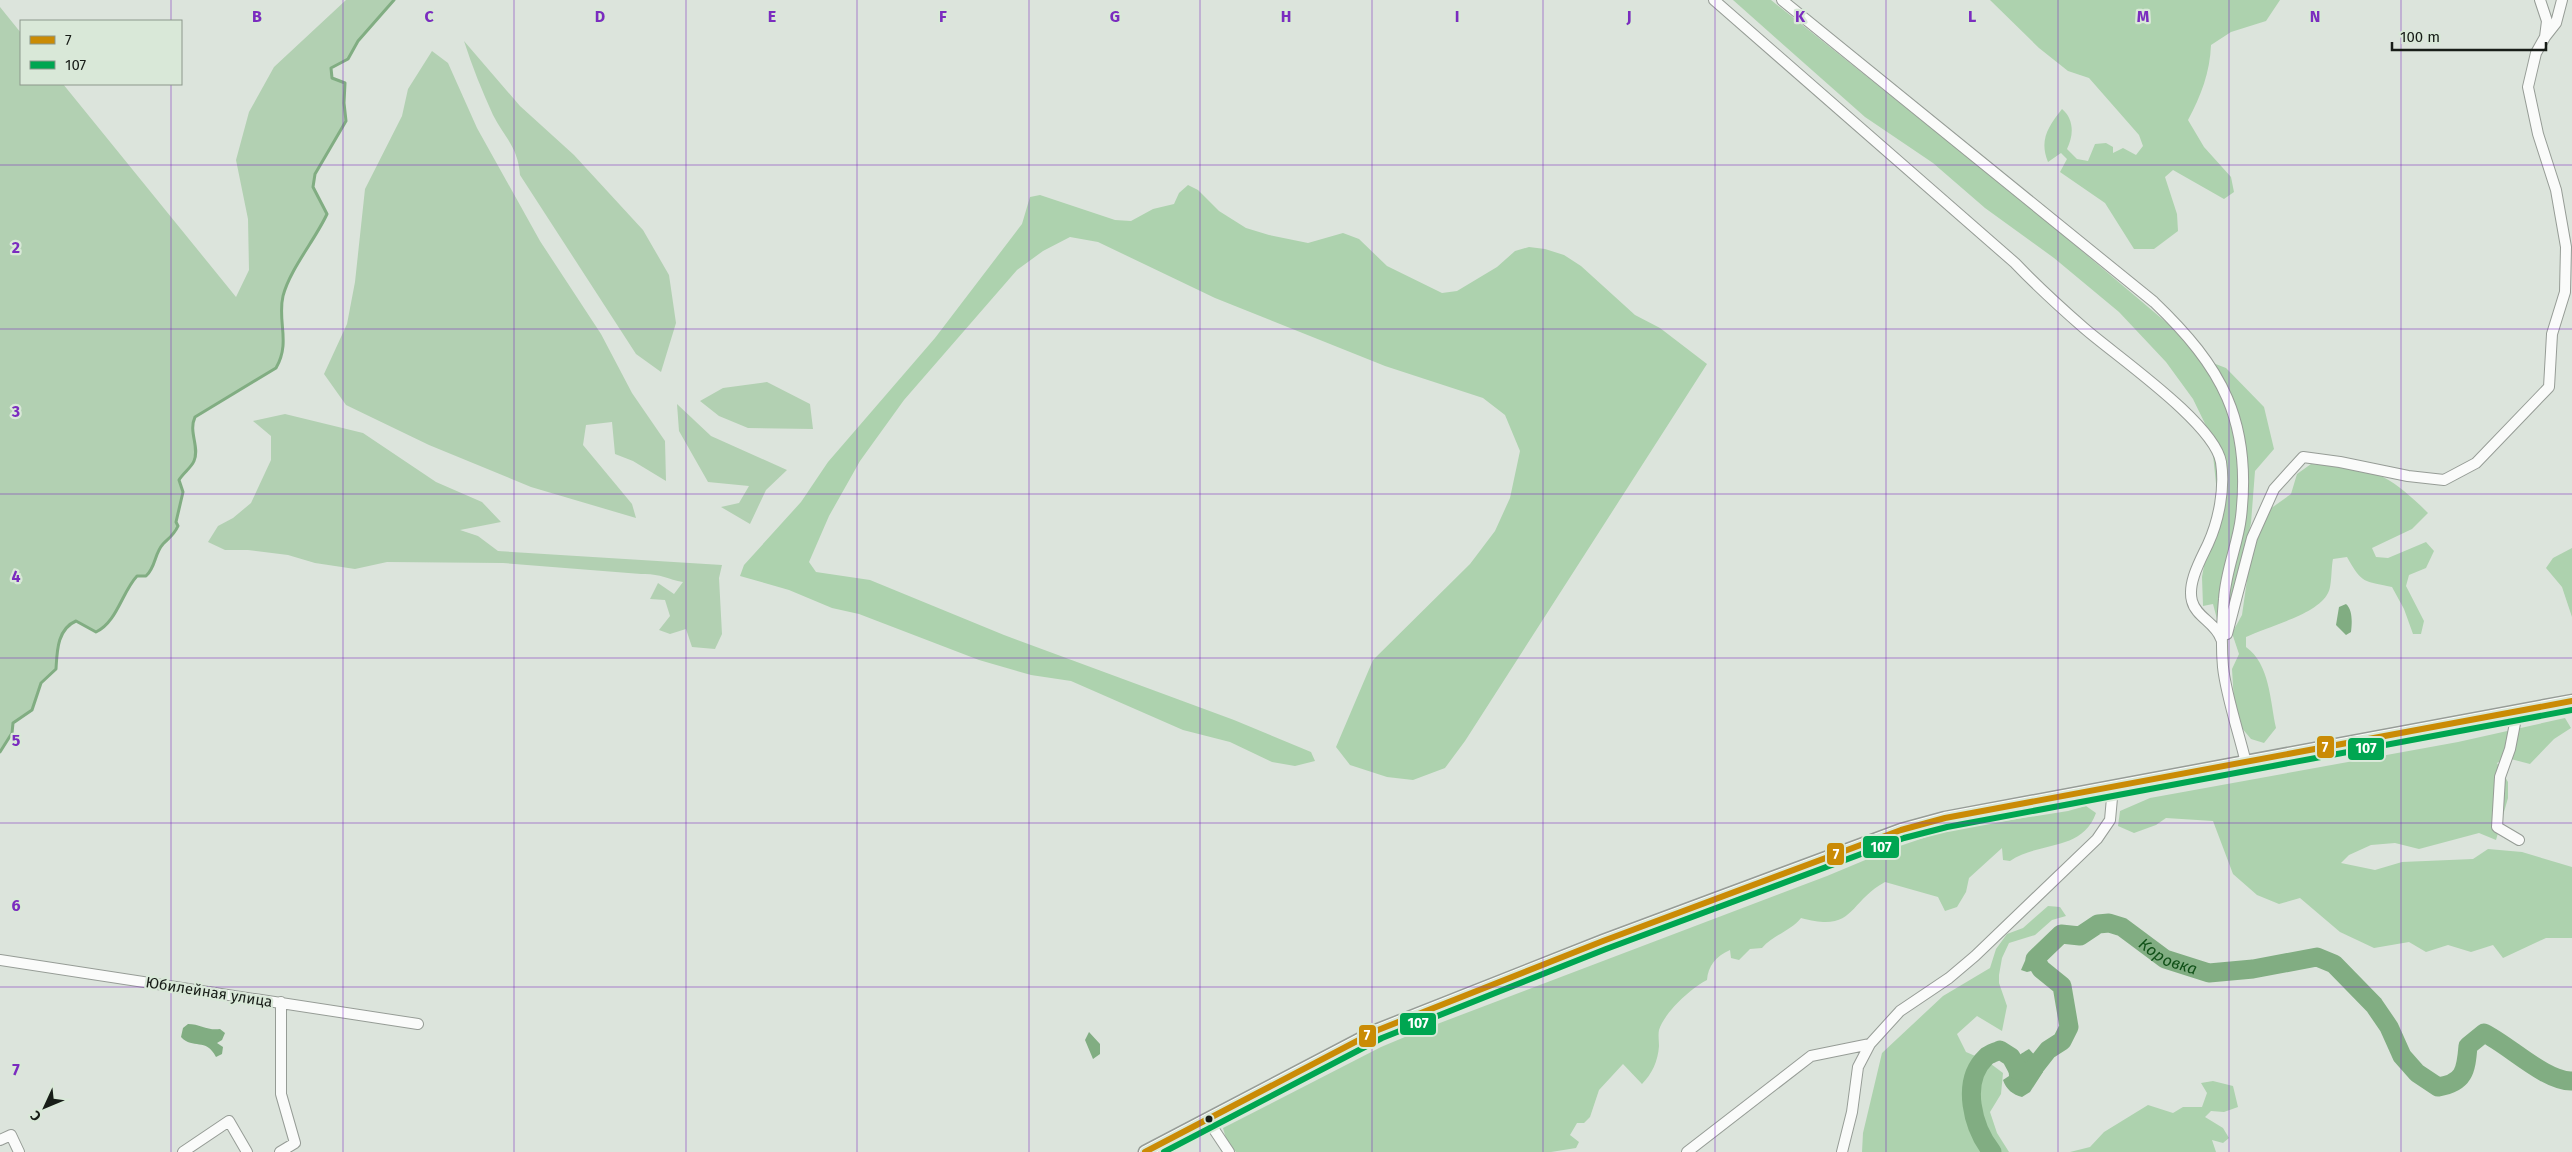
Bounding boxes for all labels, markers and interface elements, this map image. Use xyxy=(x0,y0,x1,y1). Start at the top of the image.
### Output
text: B xyxy=(252,7,262,26)
text: C xyxy=(424,7,434,26)
text: D xyxy=(595,7,605,26)
text: E xyxy=(768,7,776,26)
text: F xyxy=(939,7,947,26)
text: G xyxy=(1110,7,1120,26)
text: H xyxy=(1281,7,1291,26)
text: I xyxy=(1455,7,1459,26)
text: J xyxy=(1625,7,1632,26)
text: K xyxy=(1795,7,1806,26)
text: L xyxy=(1968,7,1976,26)
text: M xyxy=(2137,7,2150,26)
text: N xyxy=(2310,7,2320,26)
legend xyxy=(20,20,182,85)
scale bar xyxy=(2392,20,2546,52)
text: 100 m xyxy=(2400,28,2440,46)
text: 7 xyxy=(65,31,72,49)
text: 107 xyxy=(65,56,87,74)
text: 2 xyxy=(12,238,20,257)
text: 3 xyxy=(11,402,20,421)
text: 4 xyxy=(11,567,21,586)
text: 5 xyxy=(12,731,21,750)
line badge: 7 xyxy=(2316,735,2335,759)
line badge: 107 xyxy=(2347,737,2385,761)
text: 7 xyxy=(2322,739,2329,756)
text: 107 xyxy=(2356,740,2377,757)
line badge: 107 xyxy=(1862,835,1900,859)
text: 107 xyxy=(1871,839,1892,856)
line badge: 7 xyxy=(1826,842,1845,866)
text: 7 xyxy=(1833,846,1840,863)
text: 6 xyxy=(11,896,21,915)
water label: Коровка xyxy=(2136,934,2200,978)
street label: Юбилейная улица xyxy=(144,973,274,1011)
line badge: 107 xyxy=(1399,1012,1437,1036)
text: 107 xyxy=(1408,1015,1429,1032)
line badge: 7 xyxy=(1358,1024,1377,1048)
text: 7 xyxy=(1364,1027,1371,1044)
text: 7 xyxy=(12,1060,20,1079)
north arrow xyxy=(20,1082,70,1132)
text: С xyxy=(27,1107,45,1124)
unlabelled marker xyxy=(1204,1114,1214,1124)

